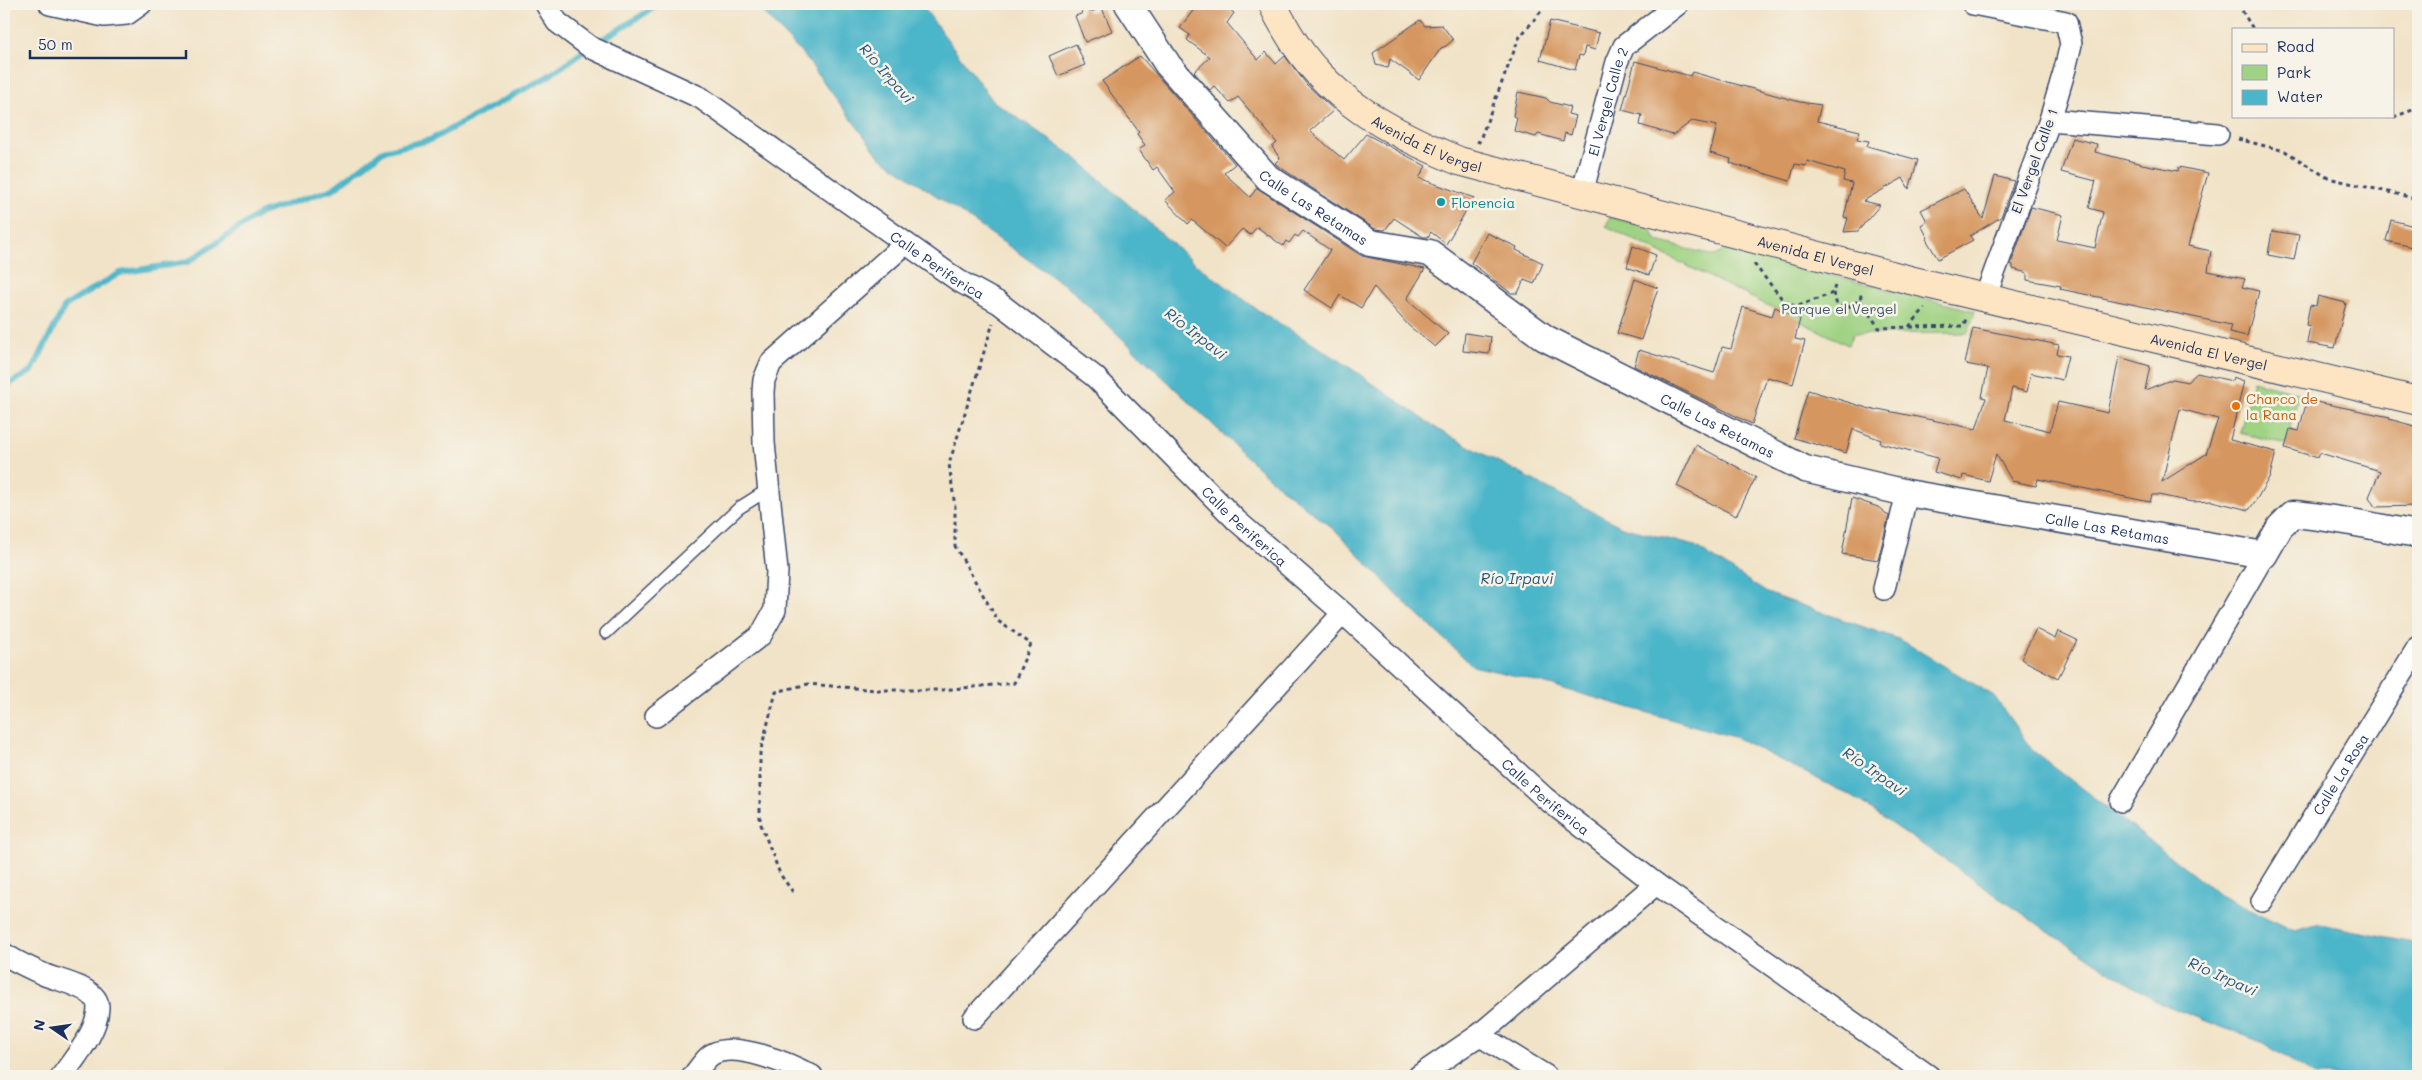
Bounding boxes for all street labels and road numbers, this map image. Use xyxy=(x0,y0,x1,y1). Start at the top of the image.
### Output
street label: El Vergel Calle 2 xyxy=(1583,44,1632,158)
street label: El Vergel Calle 1 xyxy=(2006,106,2062,216)
street label: Avenida El Vergel xyxy=(1368,110,1484,176)
street label: Calle Las Retamas xyxy=(1255,165,1372,249)
street label: Calle Periferica xyxy=(887,226,988,303)
street label: Avenida El Vergel xyxy=(1755,231,1876,280)
street label: Avenida El Vergel xyxy=(2149,328,2269,374)
street label: Calle Las Retamas xyxy=(1657,388,1778,462)
street label: Calle Periferica xyxy=(1198,482,1291,570)
street label: Calle Las Retamas xyxy=(2044,508,2171,548)
street label: Calle La Rosa xyxy=(2308,730,2372,818)
street label: Calle Periferica xyxy=(1498,754,1594,839)

